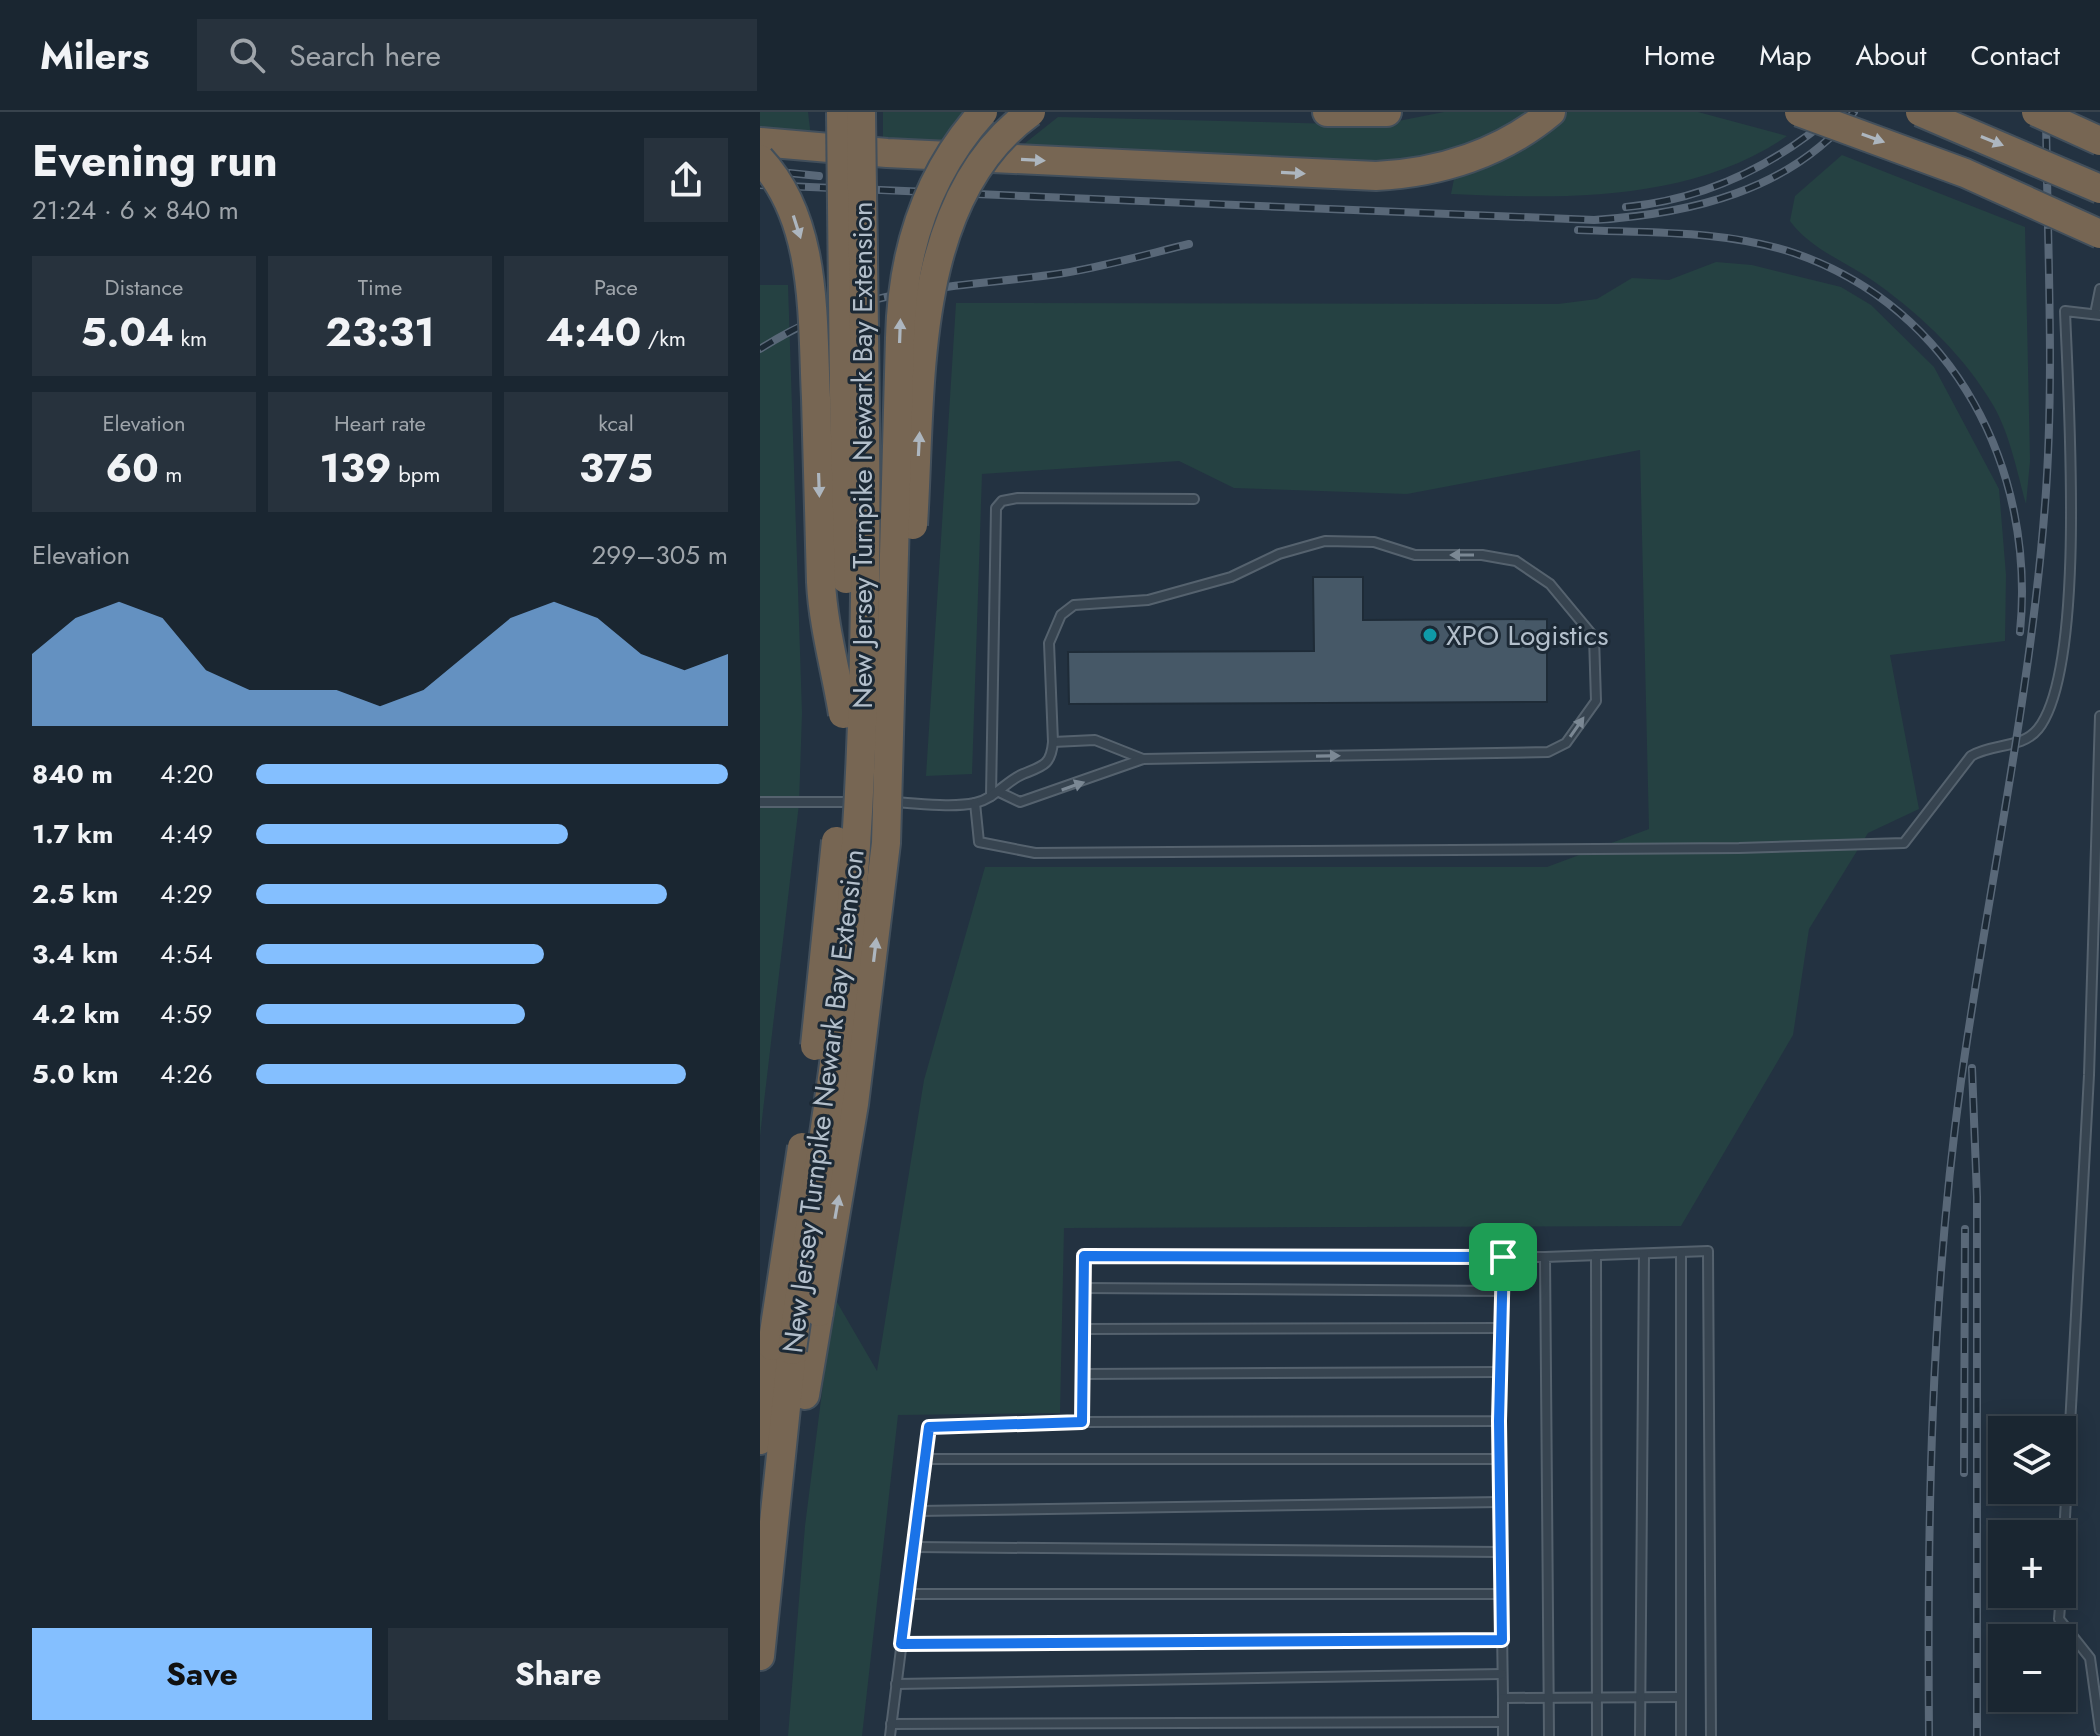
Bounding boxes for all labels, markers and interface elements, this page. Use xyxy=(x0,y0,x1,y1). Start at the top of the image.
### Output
search box xyxy=(197,19,757,91)
text: Milers xyxy=(40,28,149,83)
icon: search xyxy=(225,33,269,77)
text: Search here xyxy=(289,34,441,77)
text: Home xyxy=(1644,35,1715,76)
text: Map xyxy=(1759,35,1811,76)
text: About xyxy=(1855,35,1927,76)
text: Contact xyxy=(1971,35,2060,76)
text: Evening run xyxy=(32,129,278,193)
one-way arrow xyxy=(1861,132,1885,144)
one-way arrow xyxy=(1980,134,2004,147)
button: share xyxy=(644,138,728,222)
one-way arrow xyxy=(1021,154,1046,167)
one-way arrow xyxy=(1281,166,1306,179)
text: 21:24 · 6 × 840 m xyxy=(32,191,239,229)
street label: New Jersey Turnpike Newark Bay Extension xyxy=(842,201,883,709)
one-way arrow xyxy=(792,215,804,239)
text: Distance xyxy=(105,271,183,303)
text: Time xyxy=(358,271,402,303)
text: Pace xyxy=(594,271,638,303)
text: 5.04 xyxy=(81,303,174,361)
text: 23:31 xyxy=(325,303,435,361)
text: 4:40 xyxy=(546,303,641,361)
one-way arrow xyxy=(894,318,907,343)
text: km xyxy=(174,322,207,354)
text: /km xyxy=(641,322,686,354)
text: Elevation xyxy=(103,407,185,439)
text: Heart rate xyxy=(334,407,426,439)
text: kcal xyxy=(598,407,634,439)
one-way arrow xyxy=(913,431,926,456)
text: 60 xyxy=(105,439,159,497)
text: 139 xyxy=(320,439,392,497)
text: 375 xyxy=(579,439,653,497)
text: m xyxy=(159,458,183,490)
text: bpm xyxy=(392,458,440,490)
one-way arrow xyxy=(813,473,826,498)
text: Elevation xyxy=(32,536,130,574)
text: 299–305 m xyxy=(591,536,728,574)
one-way arrow xyxy=(1449,549,1474,561)
place label: XPO Logistics xyxy=(1446,615,1609,656)
marker: XPO Logistics xyxy=(1421,626,1439,644)
one-way arrow xyxy=(1569,716,1584,737)
one-way arrow xyxy=(1316,749,1341,762)
text: 840 m xyxy=(32,755,113,793)
text: 4:20 xyxy=(160,755,213,793)
one-way arrow xyxy=(1061,780,1085,792)
text: 1.7 km xyxy=(32,815,113,853)
text: 4:49 xyxy=(160,815,213,853)
street label: New Jersey Turnpike Newark Bay Extension xyxy=(772,847,875,1355)
text: 2.5 km xyxy=(32,875,118,913)
text: 4:29 xyxy=(160,875,213,913)
text: 3.4 km xyxy=(32,935,118,973)
text: 4:54 xyxy=(160,935,213,973)
one-way arrow xyxy=(869,937,882,962)
text: 4.2 km xyxy=(32,995,120,1033)
text: 4:59 xyxy=(160,995,213,1033)
text: 5.0 km xyxy=(32,1055,118,1093)
text: 4:26 xyxy=(160,1055,213,1093)
one-way arrow xyxy=(831,1194,843,1219)
pin xyxy=(1469,1223,1537,1291)
icon: arrive xyxy=(1481,1235,1525,1279)
map controls xyxy=(1988,1416,2076,1712)
button: layers xyxy=(1988,1416,2076,1504)
button: + xyxy=(1988,1520,2076,1608)
button: − xyxy=(1988,1624,2076,1712)
button: Save xyxy=(32,1628,372,1720)
button: Share xyxy=(388,1628,728,1720)

